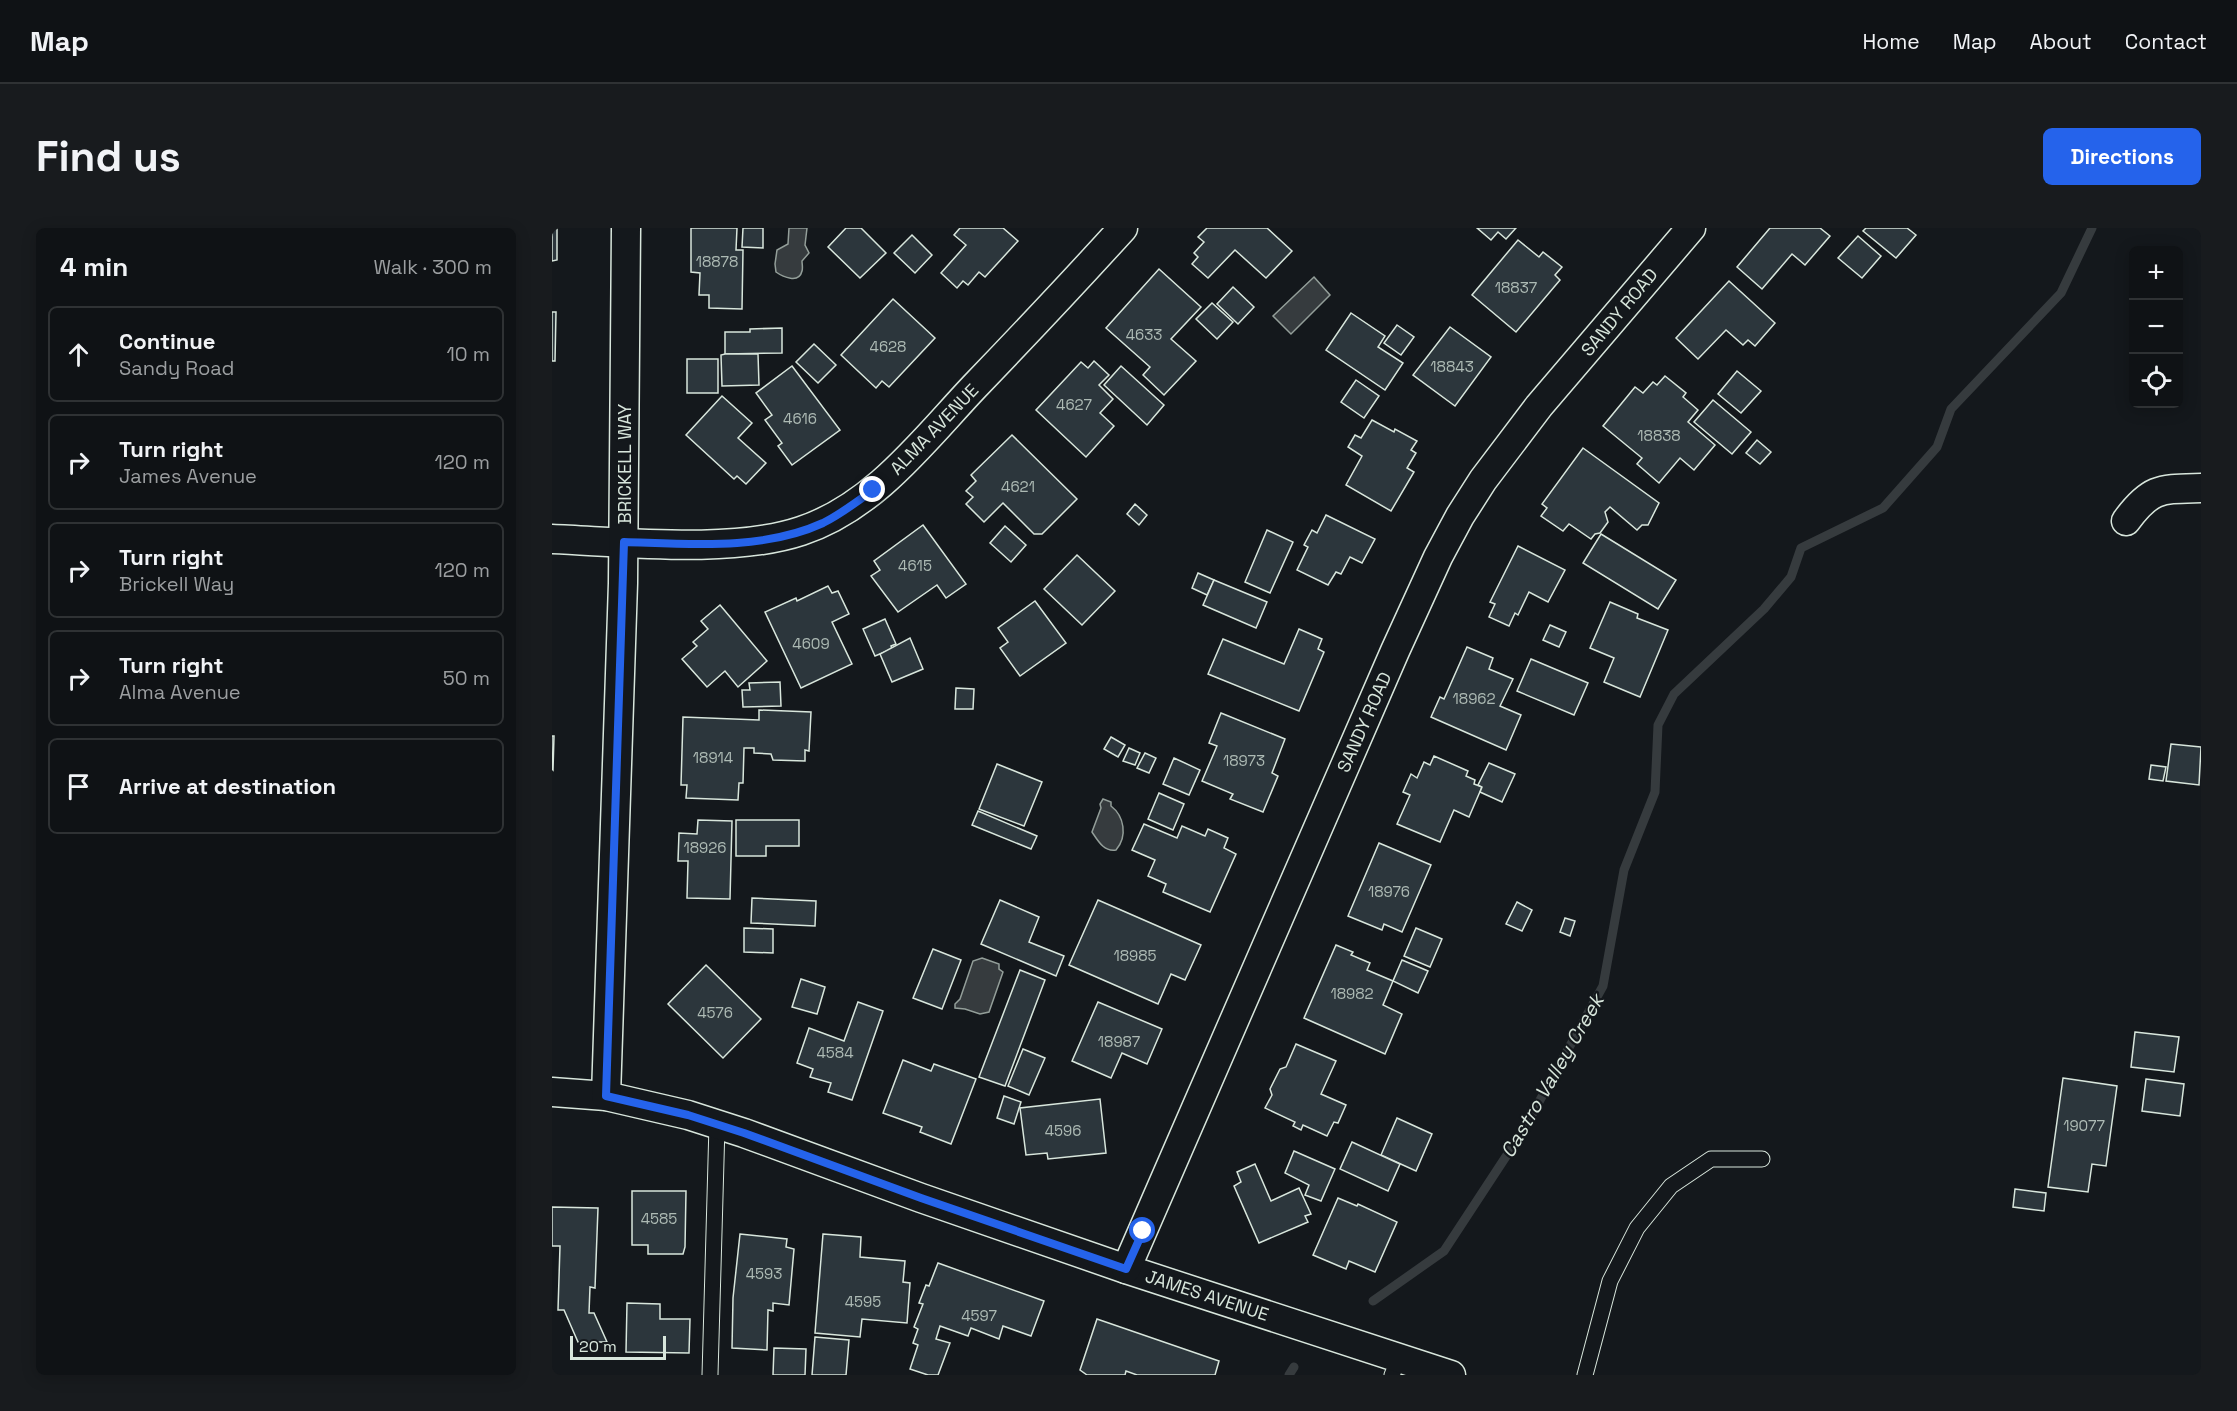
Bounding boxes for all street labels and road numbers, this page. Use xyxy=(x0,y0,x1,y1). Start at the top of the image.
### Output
street label: SANDY ROAD xyxy=(1576,263,1662,361)
street label: ALMA AVENUE xyxy=(885,379,983,479)
street label: BRICKELL WAY xyxy=(613,404,636,524)
street label: SANDY ROAD xyxy=(1332,668,1396,776)
street label: JAMES AVENUE xyxy=(1142,1264,1272,1326)

